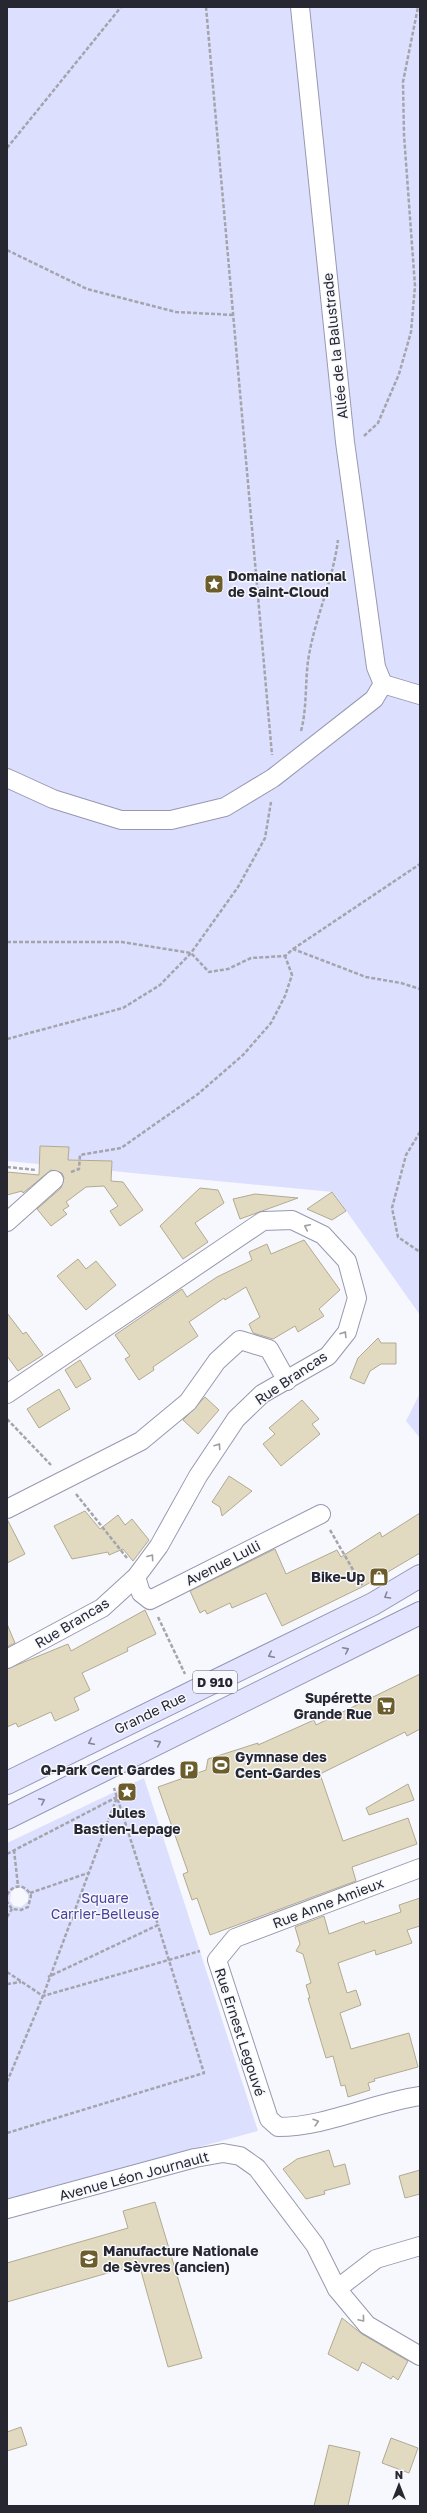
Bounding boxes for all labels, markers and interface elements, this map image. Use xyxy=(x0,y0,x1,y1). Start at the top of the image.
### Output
street label: Allée de la Balustrade xyxy=(318,272,351,420)
place label: Domaine national de Saint-Cloud xyxy=(228,567,347,600)
place icon: Domaine national de Saint-Cloud xyxy=(203,573,225,595)
one-way arrow xyxy=(303,1224,311,1232)
one-way arrow xyxy=(340,1331,347,1338)
street label: Rue Brancas xyxy=(251,1347,330,1408)
one-way arrow xyxy=(213,1443,221,1450)
street label: Avenue Lulli xyxy=(182,1536,263,1589)
one-way arrow xyxy=(146,1554,154,1561)
shop icon: Bike-Up xyxy=(368,1566,390,1588)
place label: Bike-Up xyxy=(311,1568,365,1585)
one-way arrow xyxy=(384,1591,391,1599)
street label: Rue Brancas xyxy=(32,1594,112,1651)
one-way arrow xyxy=(342,1647,349,1655)
one-way arrow xyxy=(267,1650,275,1658)
road number: D 910 xyxy=(193,1671,237,1693)
street label: Grande Rue xyxy=(111,1688,188,1737)
place label: Supérette Grande Rue xyxy=(293,1689,372,1722)
supermarket icon: Supérette Grande Rue xyxy=(375,1695,397,1717)
one-way arrow xyxy=(87,1737,95,1745)
one-way arrow xyxy=(154,1740,162,1748)
place label: Gymnase des Cent-Gardes xyxy=(235,1748,327,1781)
sports icon: Gymnase des Cent-Gardes xyxy=(210,1754,232,1776)
parking icon: Q-Park Cent Gardes xyxy=(178,1759,200,1781)
place label: Q-Park Cent Gardes xyxy=(40,1761,175,1778)
place icon: Jules Bastien-Lepage xyxy=(116,1781,138,1803)
one-way arrow xyxy=(38,1798,45,1806)
place label: Jules Bastien-Lepage xyxy=(73,1804,181,1837)
street label: Rue Anne Amieux xyxy=(270,1873,386,1932)
park label: Square Carrier-Belleuse xyxy=(51,1889,159,1922)
street label: Rue Ernest Legouvé xyxy=(212,1966,269,2098)
one-way arrow xyxy=(313,2118,320,2127)
street label: Avenue Léon Journault xyxy=(57,2147,211,2204)
place label: Manufacture Nationale de Sèvres (ancien) xyxy=(103,2242,258,2275)
school or university icon: Manufacture Nationale de Sèvres (ancien) xyxy=(78,2248,100,2270)
one-way arrow xyxy=(357,2314,364,2321)
north arrow xyxy=(379,2465,419,2505)
text: N xyxy=(395,2468,403,2481)

